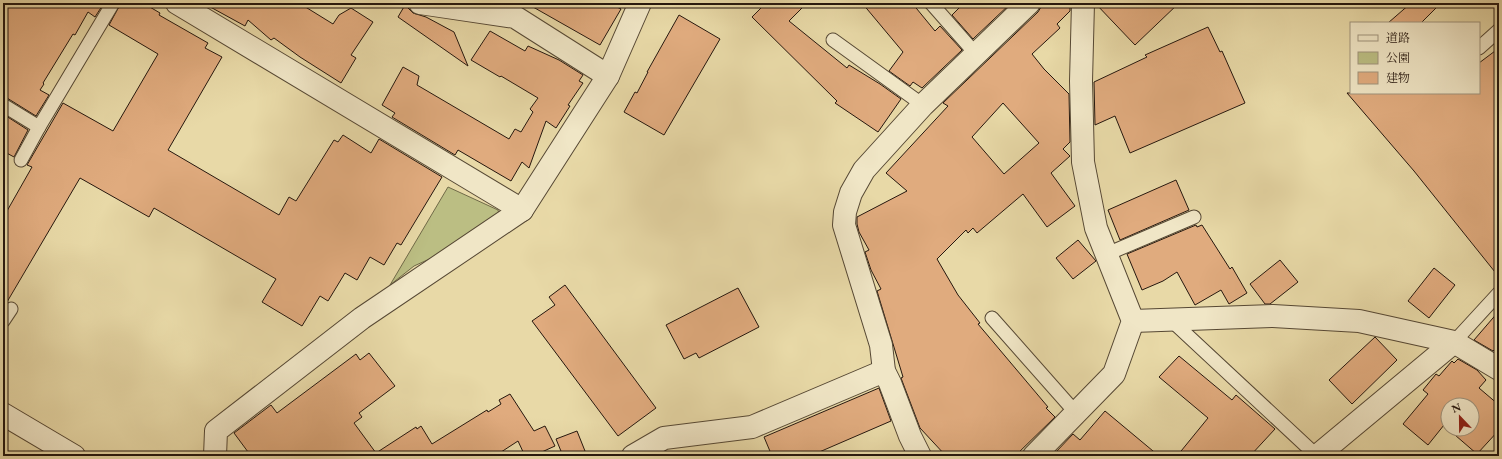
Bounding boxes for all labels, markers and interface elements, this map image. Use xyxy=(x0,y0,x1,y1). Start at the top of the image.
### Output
legend xyxy=(1350,22,1480,94)
text: 道路 xyxy=(1386,30,1410,46)
text: 公園 xyxy=(1386,50,1410,66)
text: 建物 xyxy=(1386,70,1410,86)
north arrow xyxy=(1440,397,1480,437)
text: N xyxy=(1450,400,1463,416)

